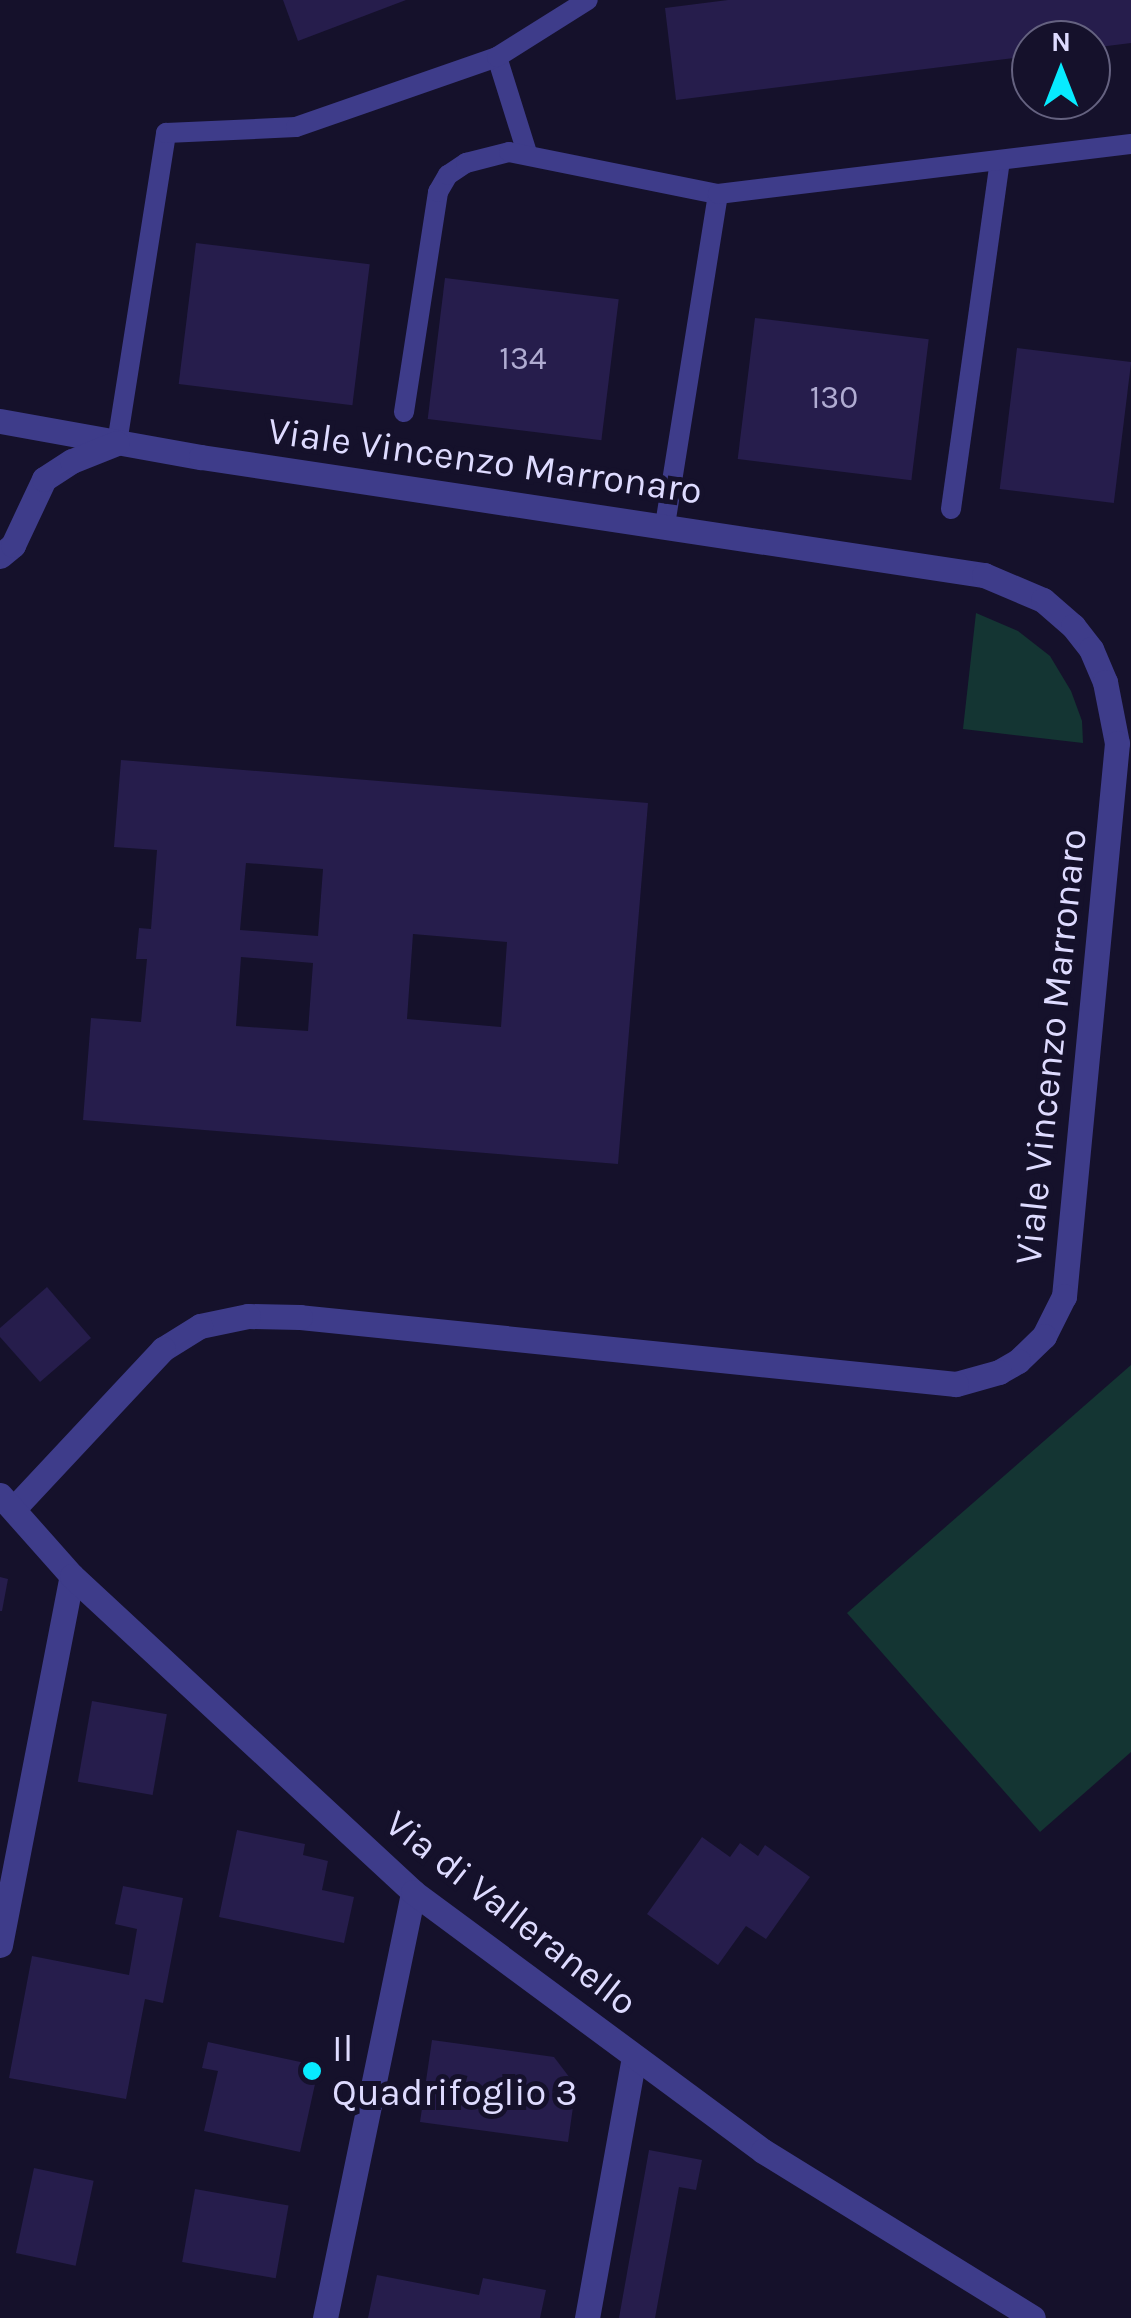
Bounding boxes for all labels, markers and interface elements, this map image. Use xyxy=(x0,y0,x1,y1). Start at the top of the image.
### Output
north arrow xyxy=(1011,20,1111,120)
text: N xyxy=(1051,25,1071,58)
house number: 134 xyxy=(499,340,547,378)
house number: 130 xyxy=(810,379,858,417)
street label: Viale Vincenzo Marronaro xyxy=(265,408,705,514)
street label: Viale Vincenzo Marronaro xyxy=(1005,827,1097,1267)
street label: Via di Valleranello xyxy=(376,1801,646,2025)
place label: Il Quadrifoglio 3 xyxy=(332,2026,578,2116)
marker: Il Quadrifoglio 3 xyxy=(301,2060,323,2082)

